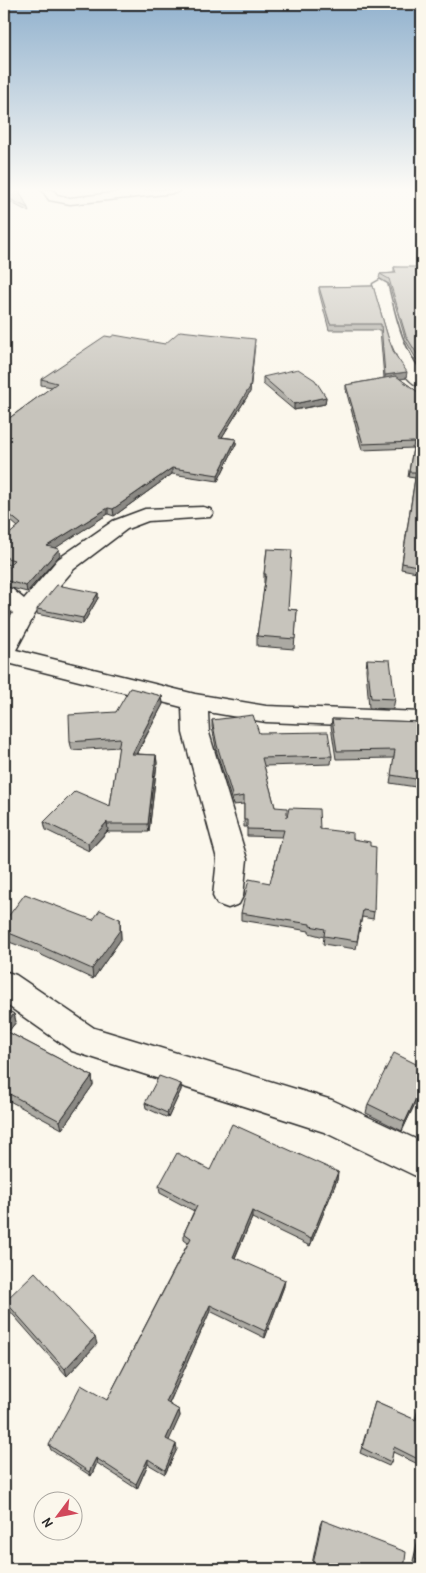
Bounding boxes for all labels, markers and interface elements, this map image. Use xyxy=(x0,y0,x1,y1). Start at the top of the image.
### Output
north arrow xyxy=(32,1490,82,1540)
text: N xyxy=(36,1514,57,1531)

